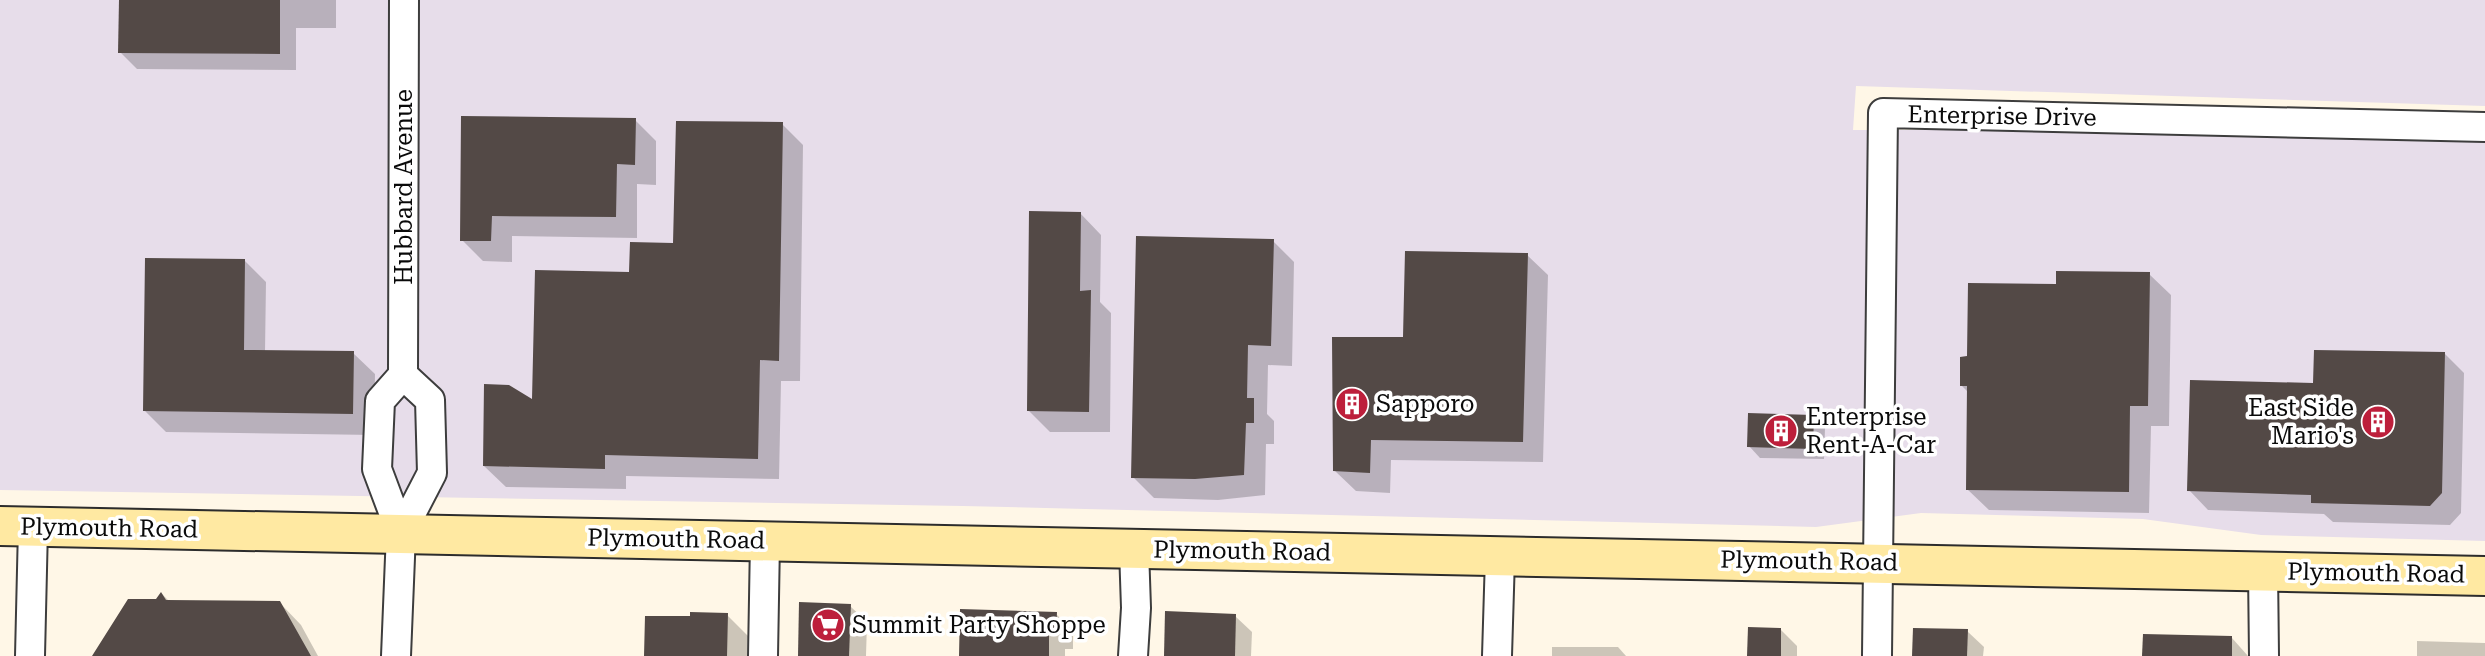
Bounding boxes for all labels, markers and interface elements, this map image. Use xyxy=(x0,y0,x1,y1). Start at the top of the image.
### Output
street label: Hubbard Avenue xyxy=(390,89,418,285)
street label: Enterprise Drive xyxy=(1907,100,2097,132)
building icon: Sapporo xyxy=(1333,385,1371,423)
place label: Sapporo xyxy=(1376,390,1475,418)
place label: East Side Mario's xyxy=(2248,394,2354,450)
place label: Enterprise Rent-A-Car xyxy=(1806,403,1936,459)
building icon: East Side Mario's xyxy=(2359,403,2397,441)
building icon: Enterprise Rent-A-Car xyxy=(1762,412,1800,450)
street label: Plymouth Road xyxy=(20,512,198,544)
street label: Plymouth Road xyxy=(587,523,765,555)
street label: Plymouth Road xyxy=(1153,535,1331,567)
street label: Plymouth Road xyxy=(1720,545,1898,577)
street label: Plymouth Road xyxy=(2287,557,2465,589)
supermarket icon: Summit Party Shoppe xyxy=(809,606,847,644)
place label: Summit Party Shoppe xyxy=(852,611,1106,639)

